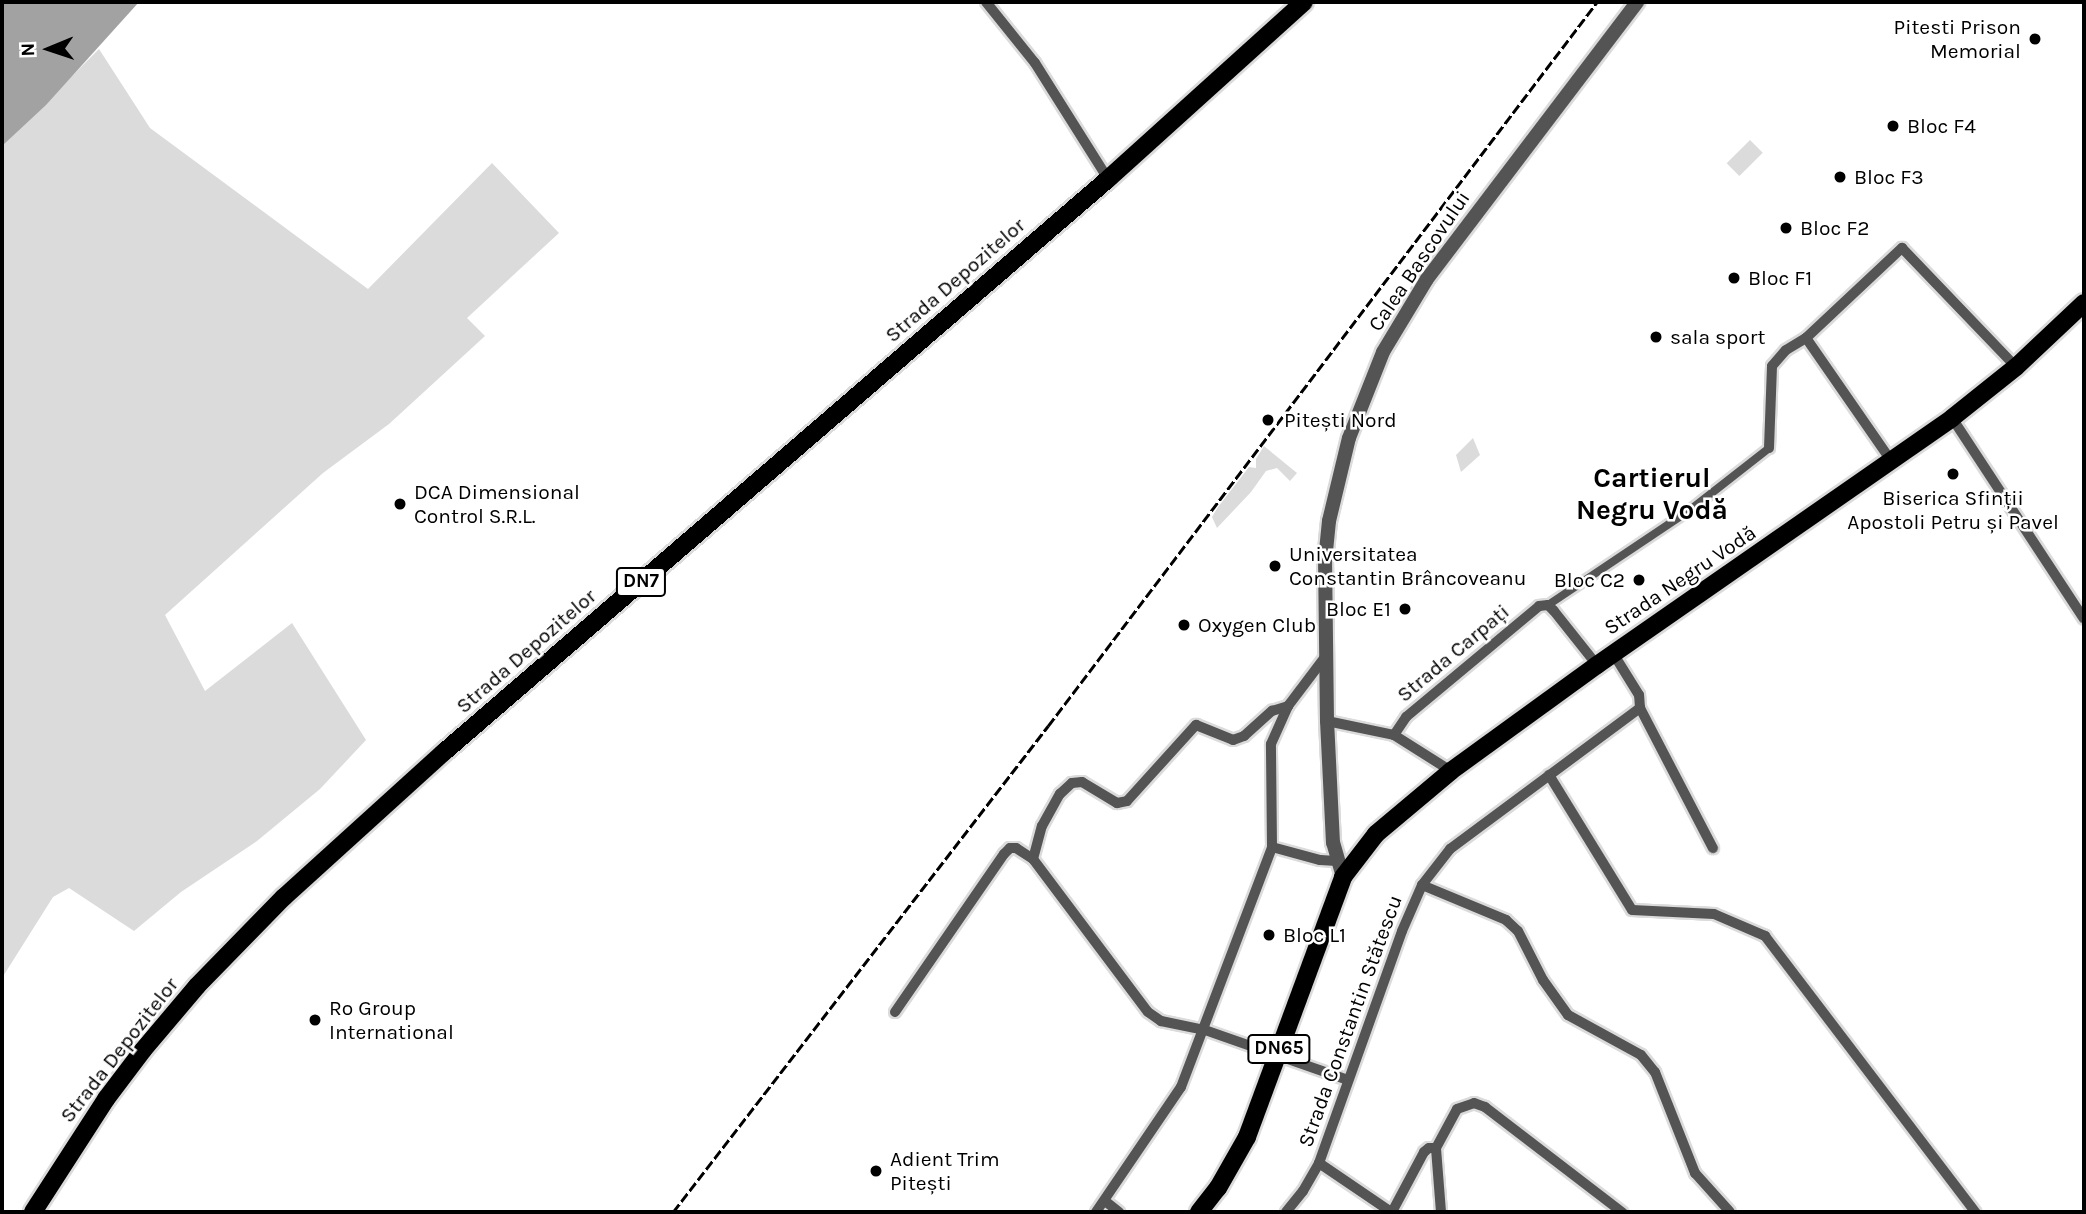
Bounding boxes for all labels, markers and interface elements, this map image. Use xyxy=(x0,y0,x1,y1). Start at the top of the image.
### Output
north arrow xyxy=(14,14,84,84)
place label: Pitesti Prison Memorial xyxy=(1894,14,2021,64)
marker: Pitesti Prison Memorial xyxy=(2027,31,2043,47)
text: N xyxy=(17,43,39,57)
place label: Bloc F4 xyxy=(1907,113,1976,139)
marker: Bloc F4 xyxy=(1885,118,1901,134)
place label: Bloc F3 xyxy=(1854,164,1924,190)
marker: Bloc F3 xyxy=(1832,169,1848,185)
street label: Calea Bascovului xyxy=(1363,186,1475,336)
street label: Strada Depozitelor xyxy=(880,212,1030,348)
place label: Bloc F2 xyxy=(1800,215,1869,241)
marker: Bloc F2 xyxy=(1778,220,1794,236)
place label: Bloc F1 xyxy=(1748,265,1812,291)
marker: Bloc F1 xyxy=(1726,270,1742,286)
place label: sala sport xyxy=(1670,324,1765,350)
marker: sala sport xyxy=(1648,329,1664,345)
place label: Pitești Nord xyxy=(1284,407,1397,433)
marker: Pitești Nord xyxy=(1258,410,1278,430)
district label: Cartierul Negru Vodă xyxy=(1576,461,1728,527)
marker: Biserica Sfinții Apostoli Petru și Pavel xyxy=(1945,466,1961,482)
place label: DCA Dimensional Control S.R.L. xyxy=(414,479,580,529)
place label: Biserica Sfinții Apostoli Petru și Pavel xyxy=(1847,485,2059,535)
marker: DCA Dimensional Control S.R.L. xyxy=(392,496,408,512)
street label: Strada Negru Vodă xyxy=(1599,520,1761,640)
place label: Universitatea Constantin Brâncoveanu xyxy=(1289,541,1526,591)
marker: Universitatea Constantin Brâncoveanu xyxy=(1267,558,1283,574)
road number: DN7 xyxy=(615,566,667,597)
place label: Bloc C2 xyxy=(1554,567,1625,593)
marker: Bloc C2 xyxy=(1631,572,1647,588)
street label: Strada Depozitelor xyxy=(451,583,601,719)
place label: Bloc E1 xyxy=(1326,596,1391,622)
street label: Strada Carpați xyxy=(1392,599,1514,707)
marker: Bloc E1 xyxy=(1397,601,1413,617)
place label: Oxygen Club xyxy=(1198,612,1316,638)
marker: Oxygen Club xyxy=(1176,617,1192,633)
street label: Strada Constantin Stătescu xyxy=(1293,892,1407,1150)
place label: Bloc L1 xyxy=(1283,922,1346,948)
marker: Bloc L1 xyxy=(1261,927,1277,943)
street label: Strada Depozitelor xyxy=(55,973,183,1127)
place label: Ro Group International xyxy=(329,995,454,1045)
marker: Ro Group International xyxy=(307,1012,323,1028)
road number: DN65 xyxy=(1246,1034,1312,1064)
place label: Adient Trim Pitești xyxy=(890,1146,1000,1196)
marker: Adient Trim Pitești xyxy=(868,1163,884,1179)

